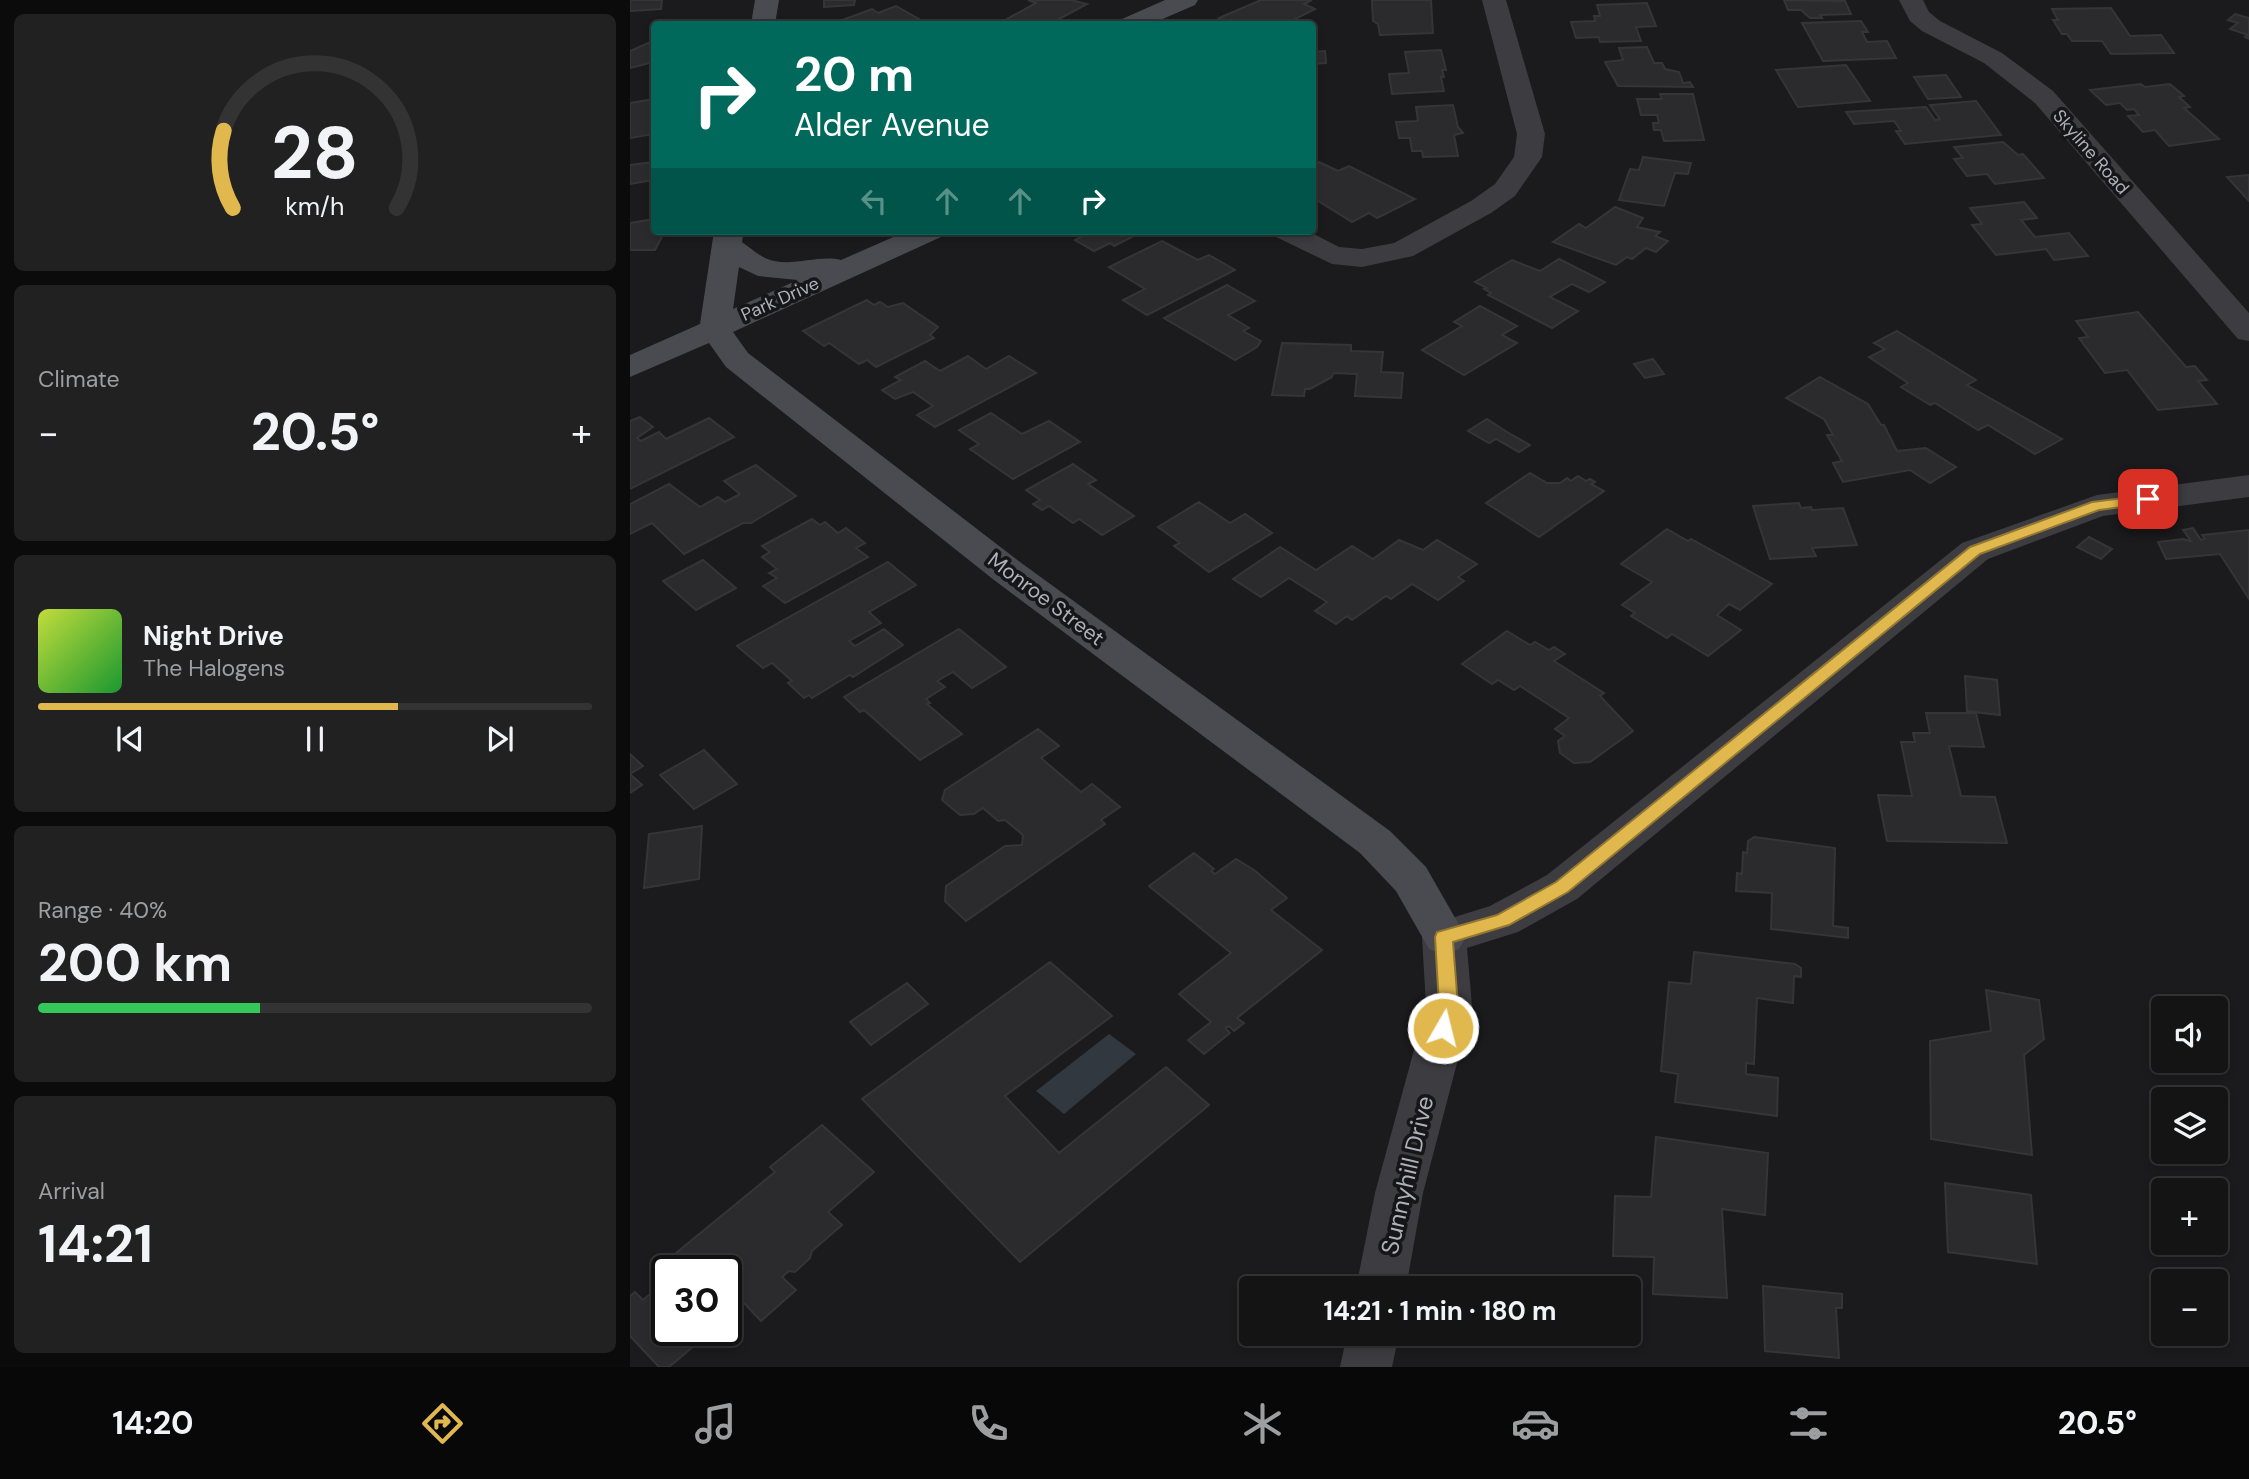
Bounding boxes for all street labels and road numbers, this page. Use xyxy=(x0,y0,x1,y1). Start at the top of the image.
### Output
street label: Skyline Road xyxy=(2047,104,2135,200)
street label: Park Drive xyxy=(737,271,823,327)
street label: Monroe Street xyxy=(982,546,1110,652)
street label: Sunnyhill Drive xyxy=(1374,1093,1440,1257)

